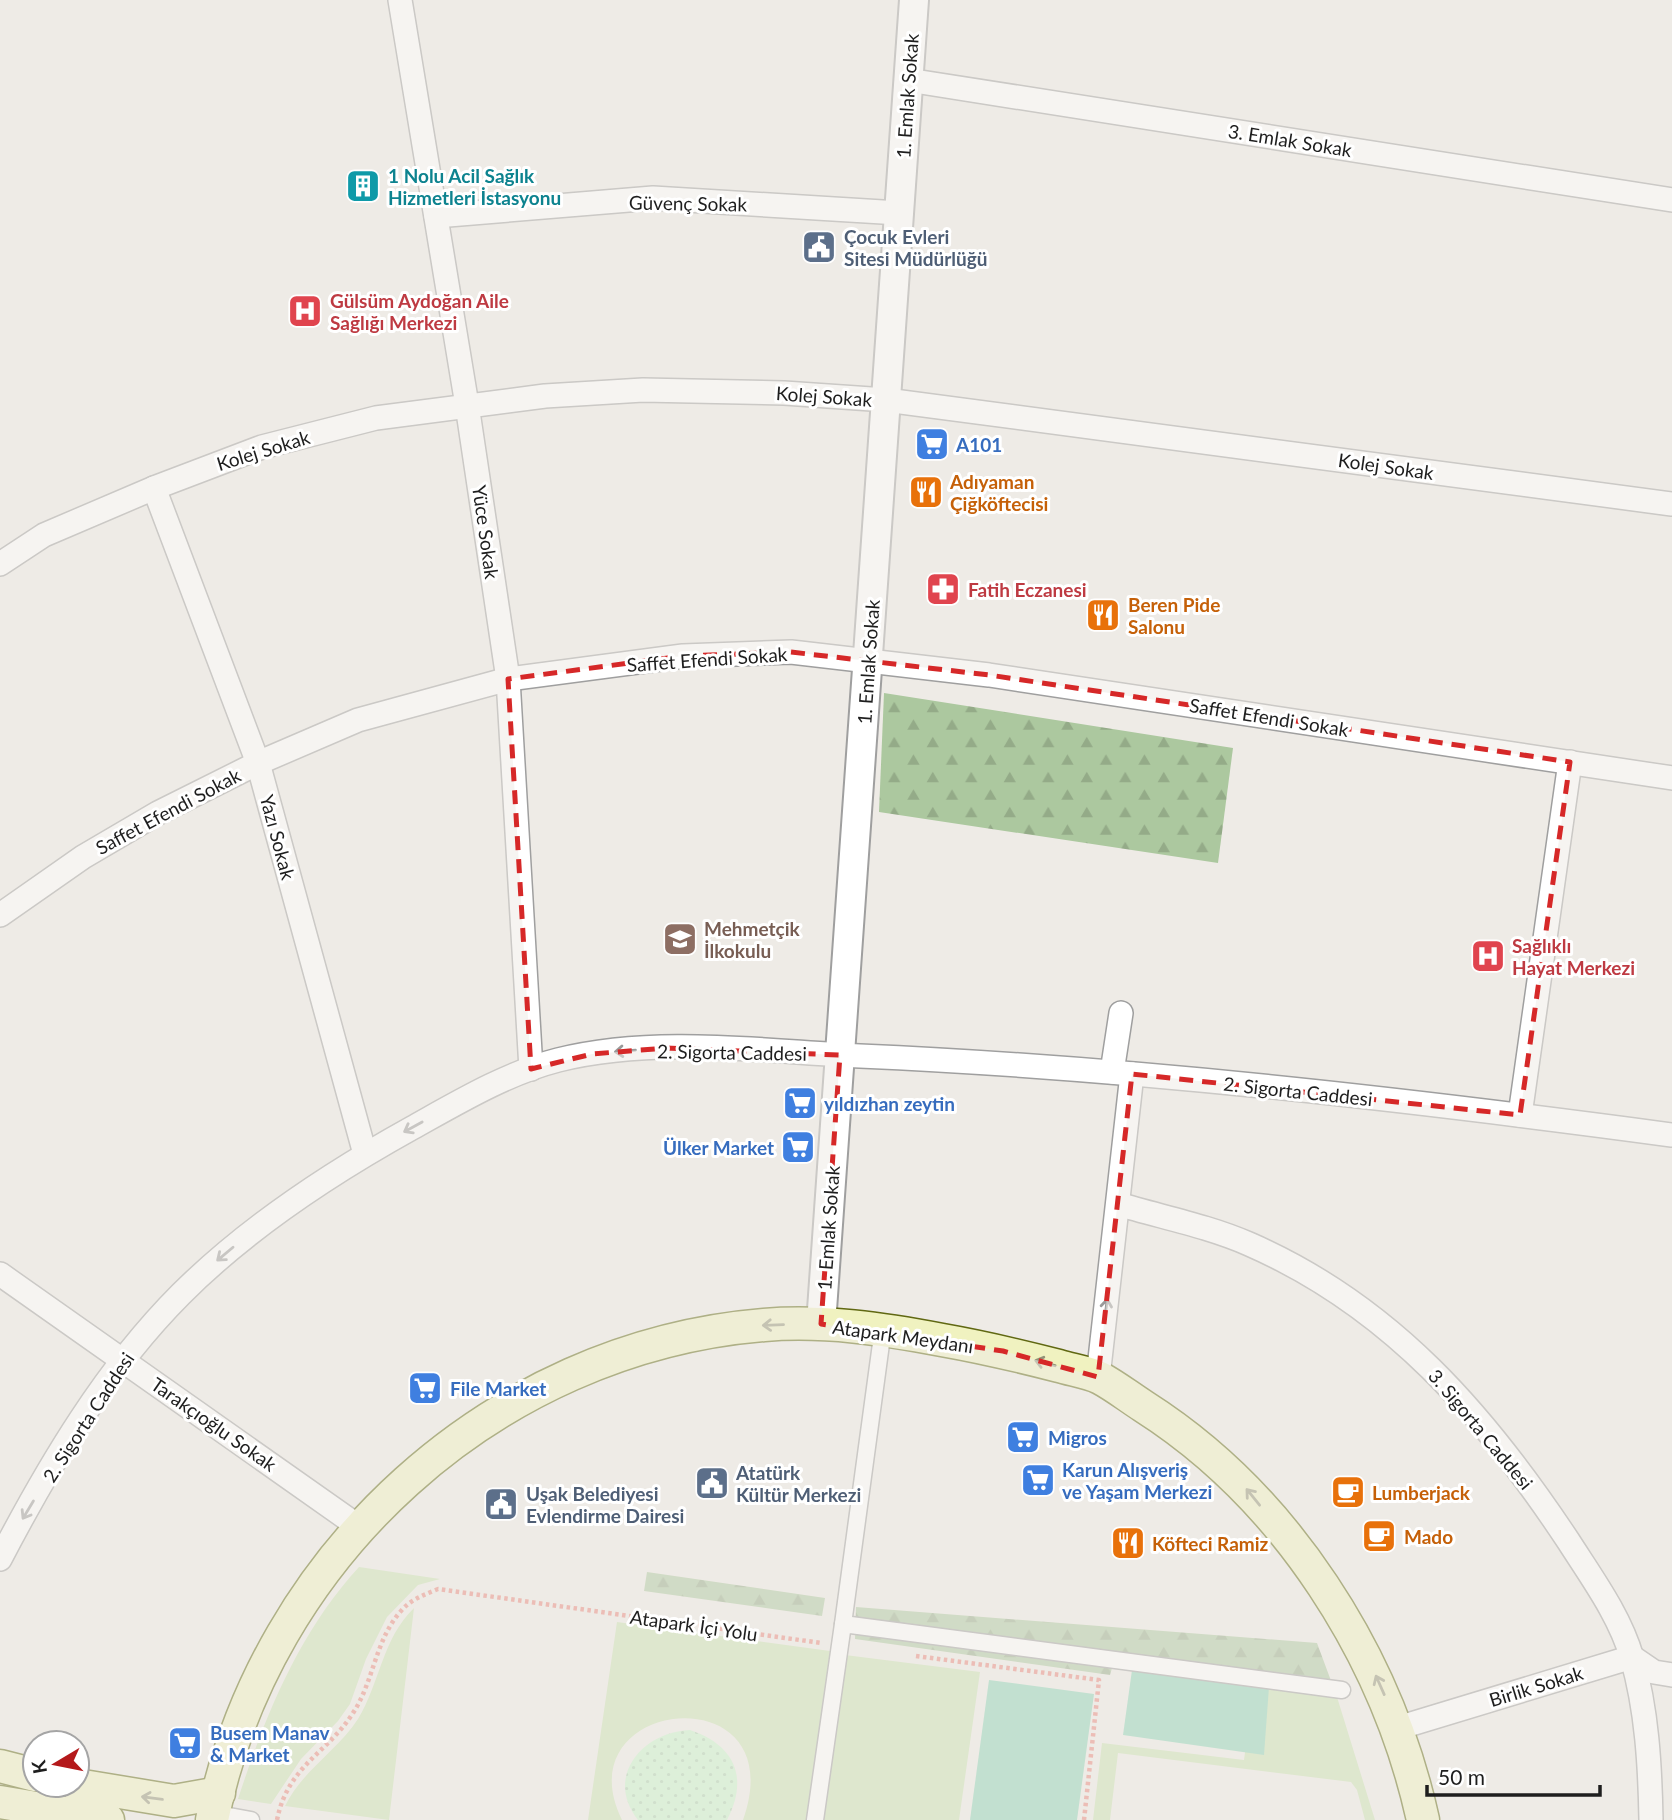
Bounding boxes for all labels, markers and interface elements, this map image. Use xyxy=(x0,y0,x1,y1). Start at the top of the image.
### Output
street label: 1. Emlak Sokak xyxy=(891,33,923,159)
street label: 3. Emlak Sokak xyxy=(1227,119,1354,161)
place label: 1 Nolu Acil Sağlık Hizmetleri İstasyonu xyxy=(388,164,561,209)
building icon: 1 Nolu Acil Sağlık Hizmetleri İstasyonu xyxy=(344,167,382,205)
street label: Güvenç Sokak xyxy=(629,190,748,216)
place label: Çocuk Evleri Sitesi Müdürlüğü xyxy=(844,225,987,270)
public building icon: Çocuk Evleri Sitesi Müdürlüğü xyxy=(800,228,838,266)
place label: Gülsüm Aydoğan Aile Sağlığı Merkezi xyxy=(330,289,509,334)
hospital icon: Gülsüm Aydoğan Aile Sağlığı Merkezi xyxy=(286,292,324,330)
street label: Kolej Sokak xyxy=(775,381,873,411)
street label: Kolej Sokak xyxy=(214,425,313,475)
supermarket icon: A101 xyxy=(913,425,951,463)
place label: A101 xyxy=(955,433,1002,456)
street label: Kolej Sokak xyxy=(1337,448,1436,484)
place label: Adıyaman Çiğköftecisi xyxy=(949,470,1048,515)
restaurant icon: Adıyaman Çiğköftecisi xyxy=(907,473,945,511)
street label: Yüce Sokak xyxy=(468,484,504,581)
pharmacy icon: Fatih Eczanesi xyxy=(924,570,962,608)
place label: Fatih Eczanesi xyxy=(968,578,1087,601)
place label: Beren Pide Salonu xyxy=(1128,593,1220,638)
restaurant icon: Beren Pide Salonu xyxy=(1084,596,1122,634)
street label: 1. Emlak Sokak xyxy=(852,599,884,725)
street label: Saffet Efendi Sokak xyxy=(626,642,788,676)
street label: Saffet Efendi Sokak xyxy=(1188,693,1351,741)
street label: Saffet Efendi Sokak xyxy=(92,763,245,859)
street label: Yazı Sokak xyxy=(256,792,300,882)
place label: Mehmetçik İlkokulu xyxy=(704,917,800,962)
school or university icon: Mehmetçik İlkokulu xyxy=(661,920,699,958)
place label: Sağlıklı Hayat Merkezi xyxy=(1512,934,1635,979)
hospital icon: Sağlıklı Hayat Merkezi xyxy=(1469,937,1507,975)
street label: 2. Sigorta Caddesi xyxy=(657,1039,807,1065)
one-way arrow xyxy=(614,1045,637,1058)
street label: 2. Sigorta Caddesi xyxy=(1222,1072,1374,1110)
supermarket icon: yıldızhan zeytin xyxy=(781,1084,819,1122)
place label: yıldızhan zeytin xyxy=(824,1092,955,1115)
one-way arrow xyxy=(404,1120,424,1134)
supermarket icon: Ülker Market xyxy=(779,1128,817,1166)
place label: Ülker Market xyxy=(663,1136,774,1159)
street label: 1. Emlak Sokak xyxy=(812,1165,844,1291)
one-way arrow xyxy=(216,1246,234,1262)
one-way arrow xyxy=(1099,1298,1112,1321)
street label: Atapark Meydanı xyxy=(831,1315,975,1357)
one-way arrow xyxy=(762,1319,785,1332)
street label: 2. Sigorta Caddesi xyxy=(38,1348,138,1486)
one-way arrow xyxy=(1035,1356,1057,1369)
street label: 3. Sigorta Caddesi xyxy=(1424,1364,1538,1494)
supermarket icon: File Market xyxy=(406,1369,444,1407)
street label: Tarakçıoğlu Sokak xyxy=(147,1372,281,1476)
place label: File Market xyxy=(450,1377,546,1400)
supermarket icon: Migros xyxy=(1004,1418,1042,1456)
place label: Migros xyxy=(1048,1426,1107,1449)
place label: Karun Alışveriş ve Yaşam Merkezi xyxy=(1062,1458,1212,1503)
place label: Atatürk Kültür Merkezi xyxy=(735,1461,861,1506)
supermarket icon: Karun Alışveriş ve Yaşam Merkezi xyxy=(1019,1461,1057,1499)
public building icon: Atatürk Kültür Merkezi xyxy=(693,1464,731,1502)
cafe icon: Lumberjack xyxy=(1329,1473,1367,1511)
place label: Lumberjack xyxy=(1372,1481,1471,1504)
place label: Uşak Belediyesi Evlendirme Dairesi xyxy=(526,1482,684,1527)
public building icon: Uşak Belediyesi Evlendirme Dairesi xyxy=(482,1485,520,1523)
one-way arrow xyxy=(1246,1489,1261,1507)
one-way arrow xyxy=(21,1500,35,1520)
cafe icon: Mado xyxy=(1360,1517,1398,1555)
restaurant icon: Köfteci Ramiz xyxy=(1109,1524,1147,1562)
place label: Mado xyxy=(1404,1525,1453,1548)
place label: Köfteci Ramiz xyxy=(1152,1532,1269,1555)
street label: Atapark İçi Yolu xyxy=(629,1605,759,1645)
street label: Birlik Sokak xyxy=(1486,1661,1586,1711)
one-way arrow xyxy=(1373,1675,1386,1697)
place label: Busem Manav & Market xyxy=(210,1721,330,1766)
supermarket icon: Busem Manav & Market xyxy=(166,1724,204,1762)
north arrow xyxy=(21,1729,91,1799)
scale bar xyxy=(1427,1754,1600,1798)
text: K xyxy=(26,1758,51,1775)
text: 50 m xyxy=(1438,1764,1485,1789)
one-way arrow xyxy=(141,1791,163,1804)

